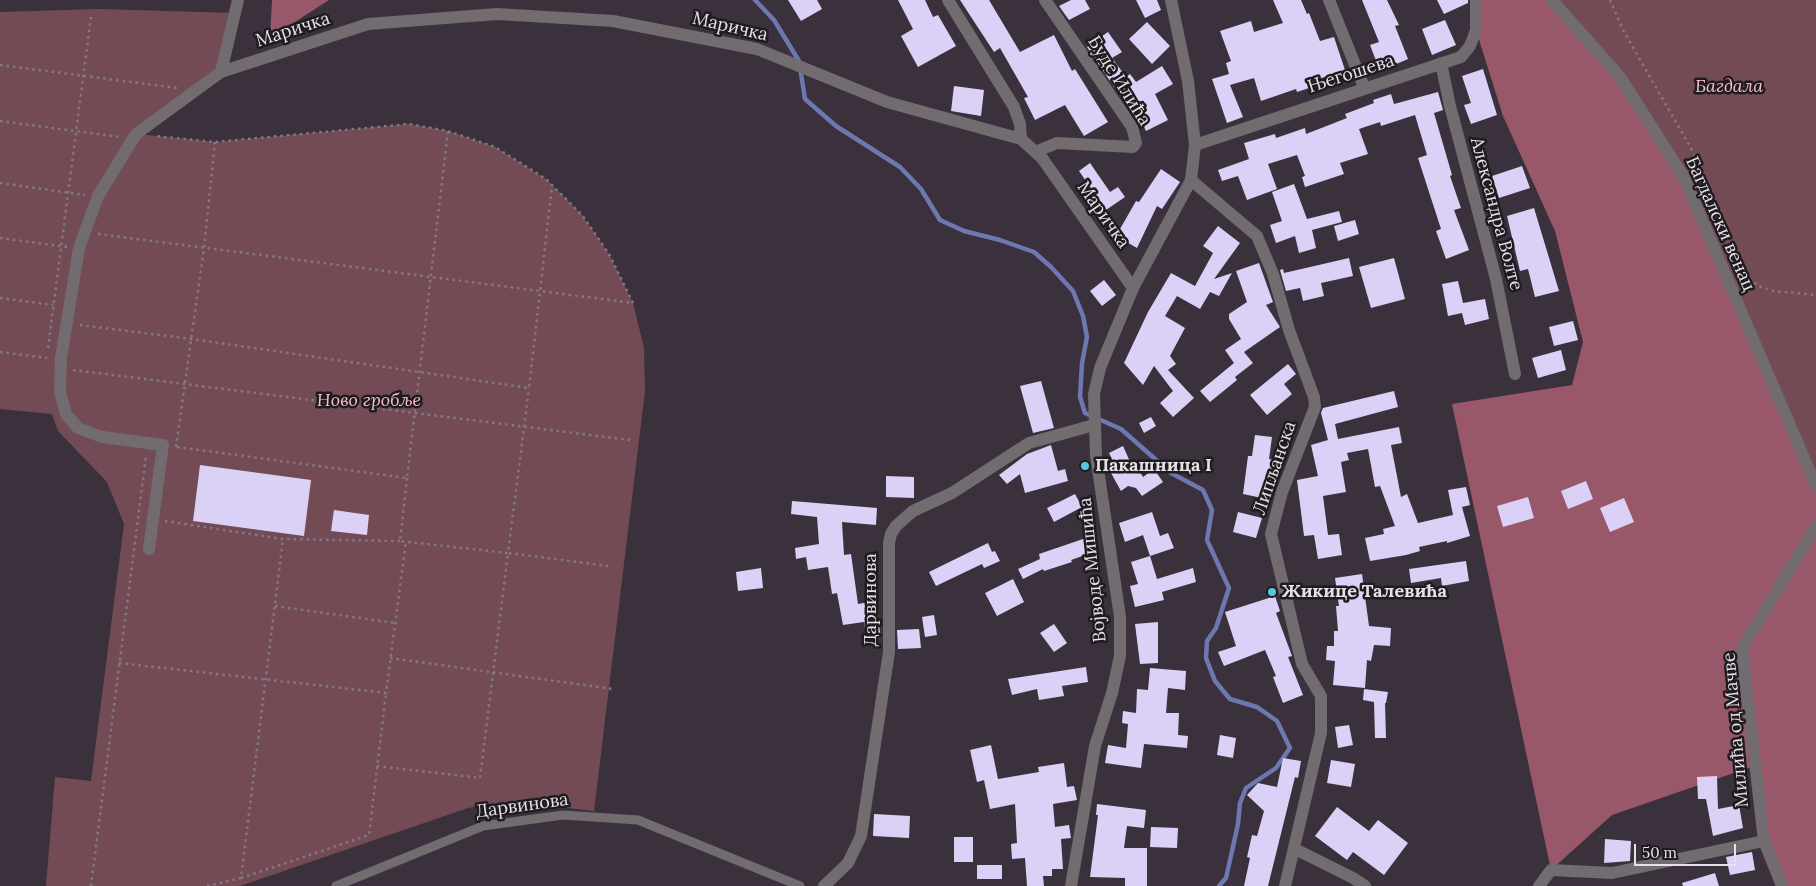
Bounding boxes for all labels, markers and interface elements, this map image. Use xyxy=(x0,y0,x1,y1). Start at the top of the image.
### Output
street label: Маричка xyxy=(253,8,333,52)
street label: Маричка xyxy=(690,8,770,46)
street label: Буде Илића xyxy=(1083,32,1155,130)
street label: Његошева xyxy=(1305,50,1397,98)
park label: Багдала xyxy=(1695,76,1763,98)
street label: Александра Волте xyxy=(1465,135,1527,293)
street label: Багдалски венац xyxy=(1681,153,1759,295)
street label: Маричка xyxy=(1072,177,1134,253)
park label: Ново гробље xyxy=(317,390,421,412)
street label: Липљанска xyxy=(1249,418,1301,518)
place label: Пакашница I xyxy=(1095,455,1212,477)
marker: Пакашница I xyxy=(1079,460,1091,472)
street label: Војводе Мишића xyxy=(1075,496,1111,644)
street label: Дарвинова xyxy=(860,553,882,647)
place label: Жикице Талевића xyxy=(1282,581,1447,603)
marker: Жикице Талевића xyxy=(1266,586,1278,598)
street label: Милића од Мачве xyxy=(1718,652,1754,808)
street label: Дарвинова xyxy=(474,789,570,823)
scale bar xyxy=(1636,834,1738,866)
text: 50 m xyxy=(1642,843,1677,862)

